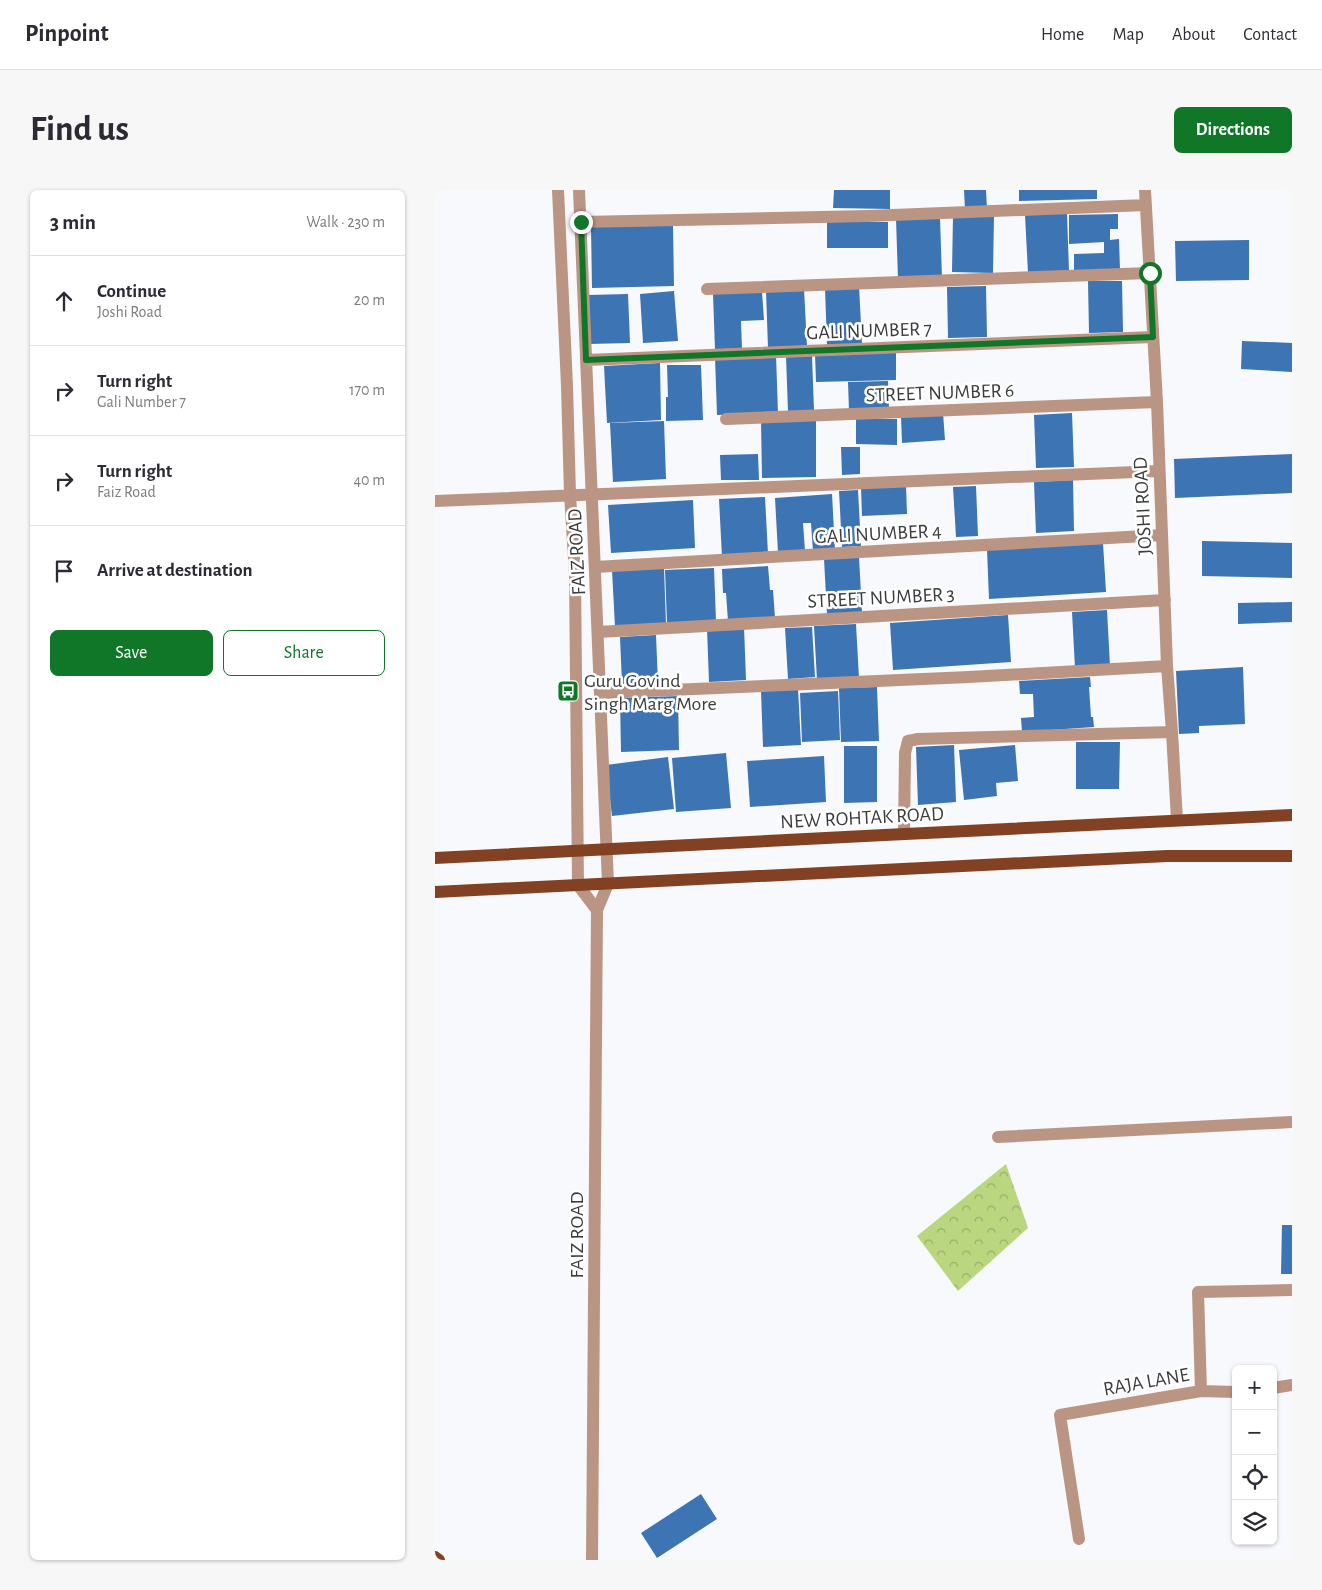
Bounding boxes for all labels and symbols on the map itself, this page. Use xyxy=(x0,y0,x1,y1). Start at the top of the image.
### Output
route end xyxy=(570,211,593,234)
route start xyxy=(1139,262,1162,285)
street label: GALI NUMBER 7 xyxy=(806,319,932,343)
street label: STREET NUMBER 6 xyxy=(865,380,1015,406)
street label: JOSHI ROAD xyxy=(1130,456,1156,555)
street label: FAIZ ROAD xyxy=(565,508,589,596)
street label: GALI NUMBER 4 xyxy=(814,521,942,547)
street label: STREET NUMBER 3 xyxy=(807,584,955,612)
place label: Guru Govind Singh Marg More xyxy=(584,671,717,714)
bus stop icon: Guru Govind Singh Marg More xyxy=(556,679,580,703)
street label: NEW ROHTAK ROAD xyxy=(780,804,944,832)
street label: FAIZ ROAD xyxy=(567,1192,587,1278)
street label: RAJA LANE xyxy=(1102,1365,1191,1399)

